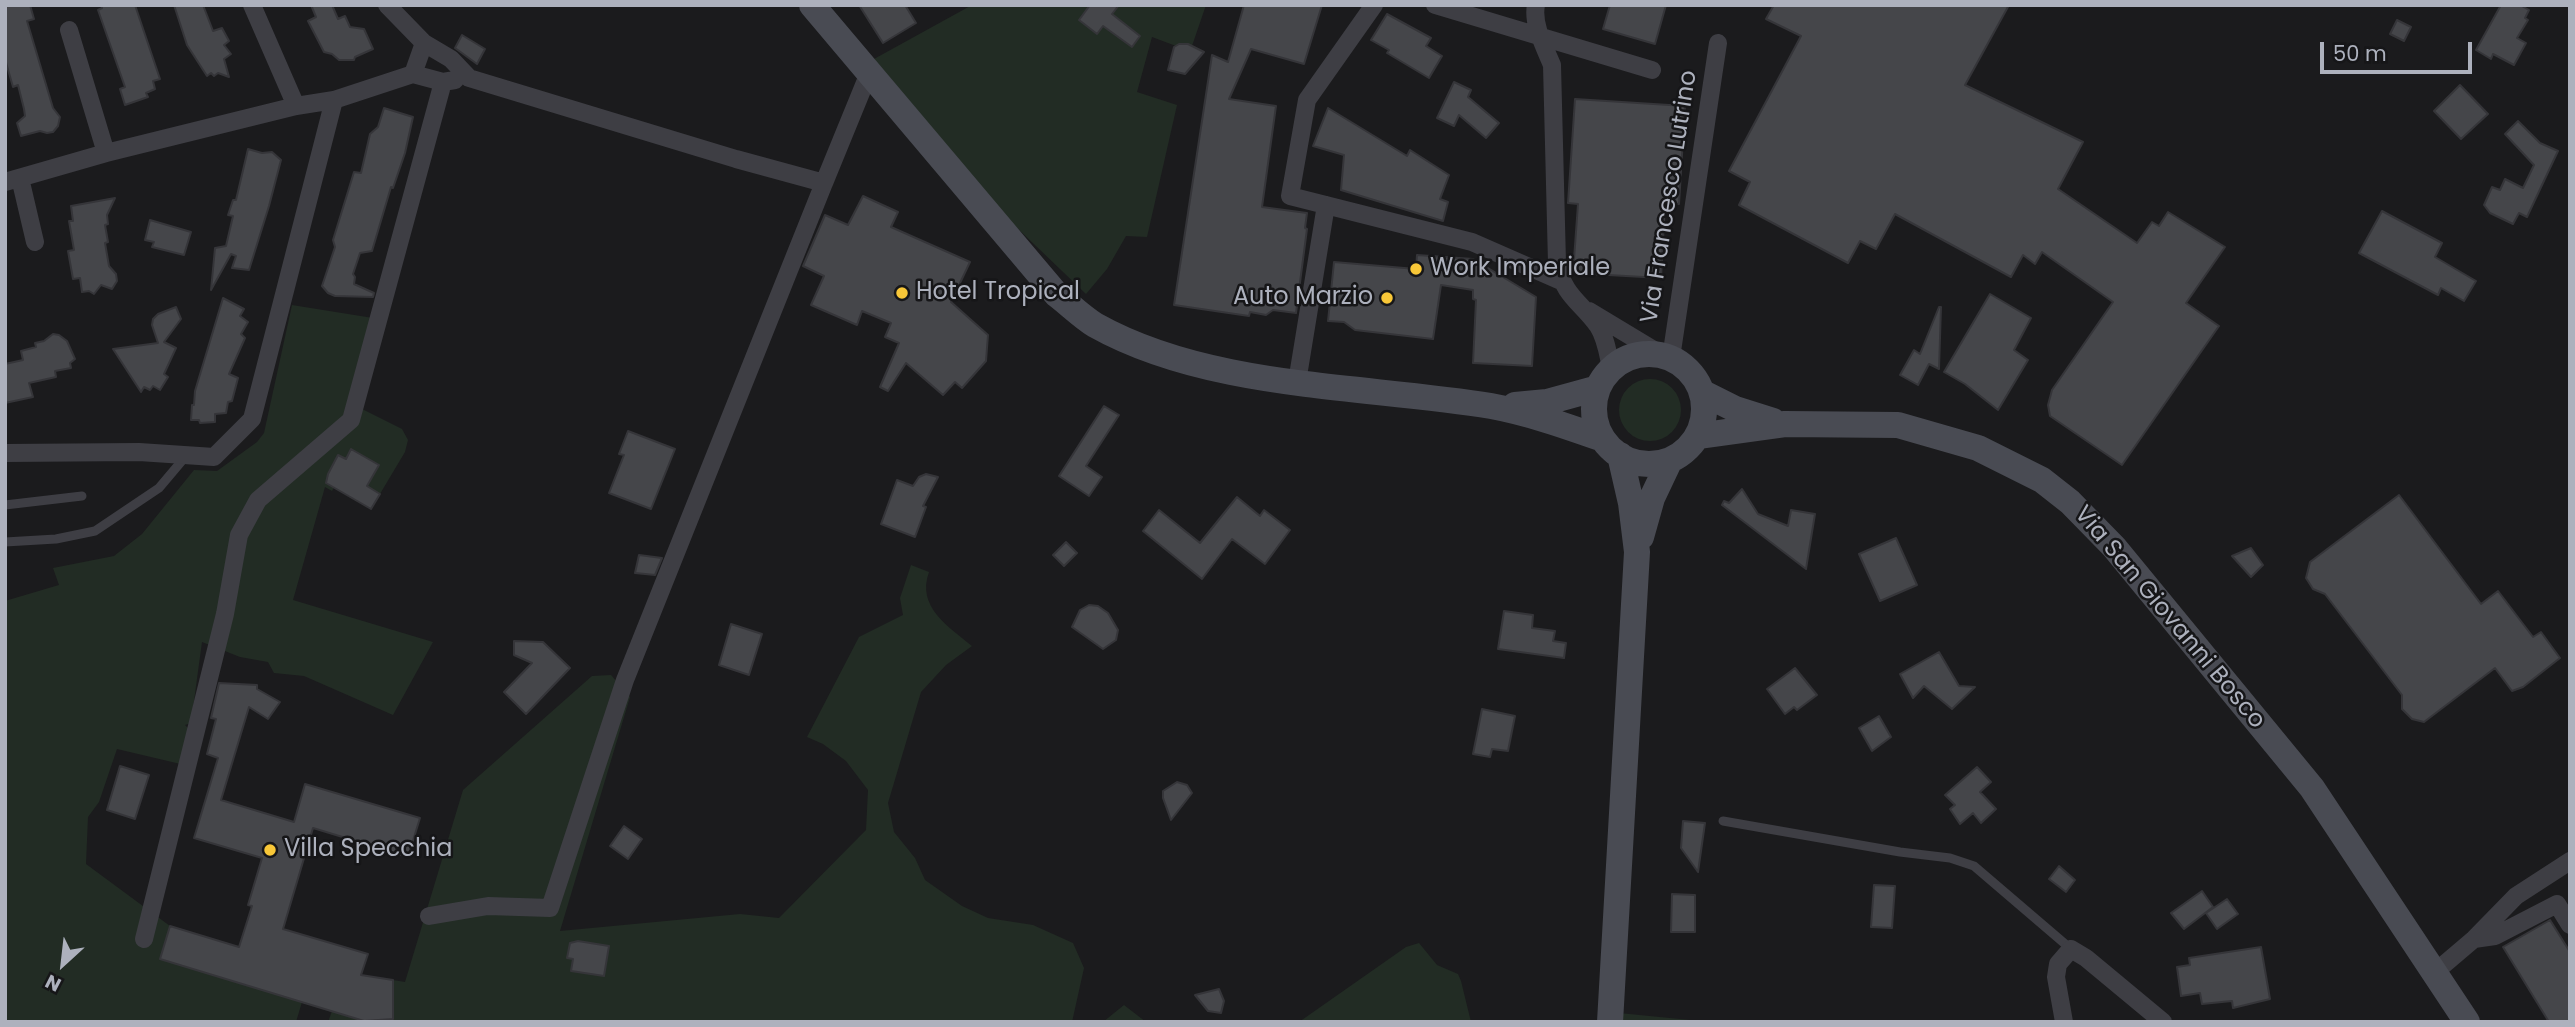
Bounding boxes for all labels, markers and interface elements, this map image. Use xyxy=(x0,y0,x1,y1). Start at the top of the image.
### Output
scale bar xyxy=(2323,28,2475,72)
text: 50 m xyxy=(2333,39,2387,68)
street label: Via Francesco Lutrino xyxy=(1636,68,1704,326)
place label: Work Imperiale xyxy=(1430,255,1610,283)
marker: Work Imperiale xyxy=(1408,261,1424,277)
place label: Hotel Tropical xyxy=(916,279,1080,307)
place label: Auto Marzio xyxy=(1233,284,1373,312)
marker: Hotel Tropical xyxy=(894,285,910,301)
marker: Auto Marzio xyxy=(1379,290,1395,306)
street label: Via San Giovanni Bosco xyxy=(2067,501,2271,735)
place label: Villa Specchia xyxy=(284,836,452,864)
marker: Villa Specchia xyxy=(262,842,278,858)
north arrow xyxy=(28,929,98,999)
text: N xyxy=(41,968,66,998)

